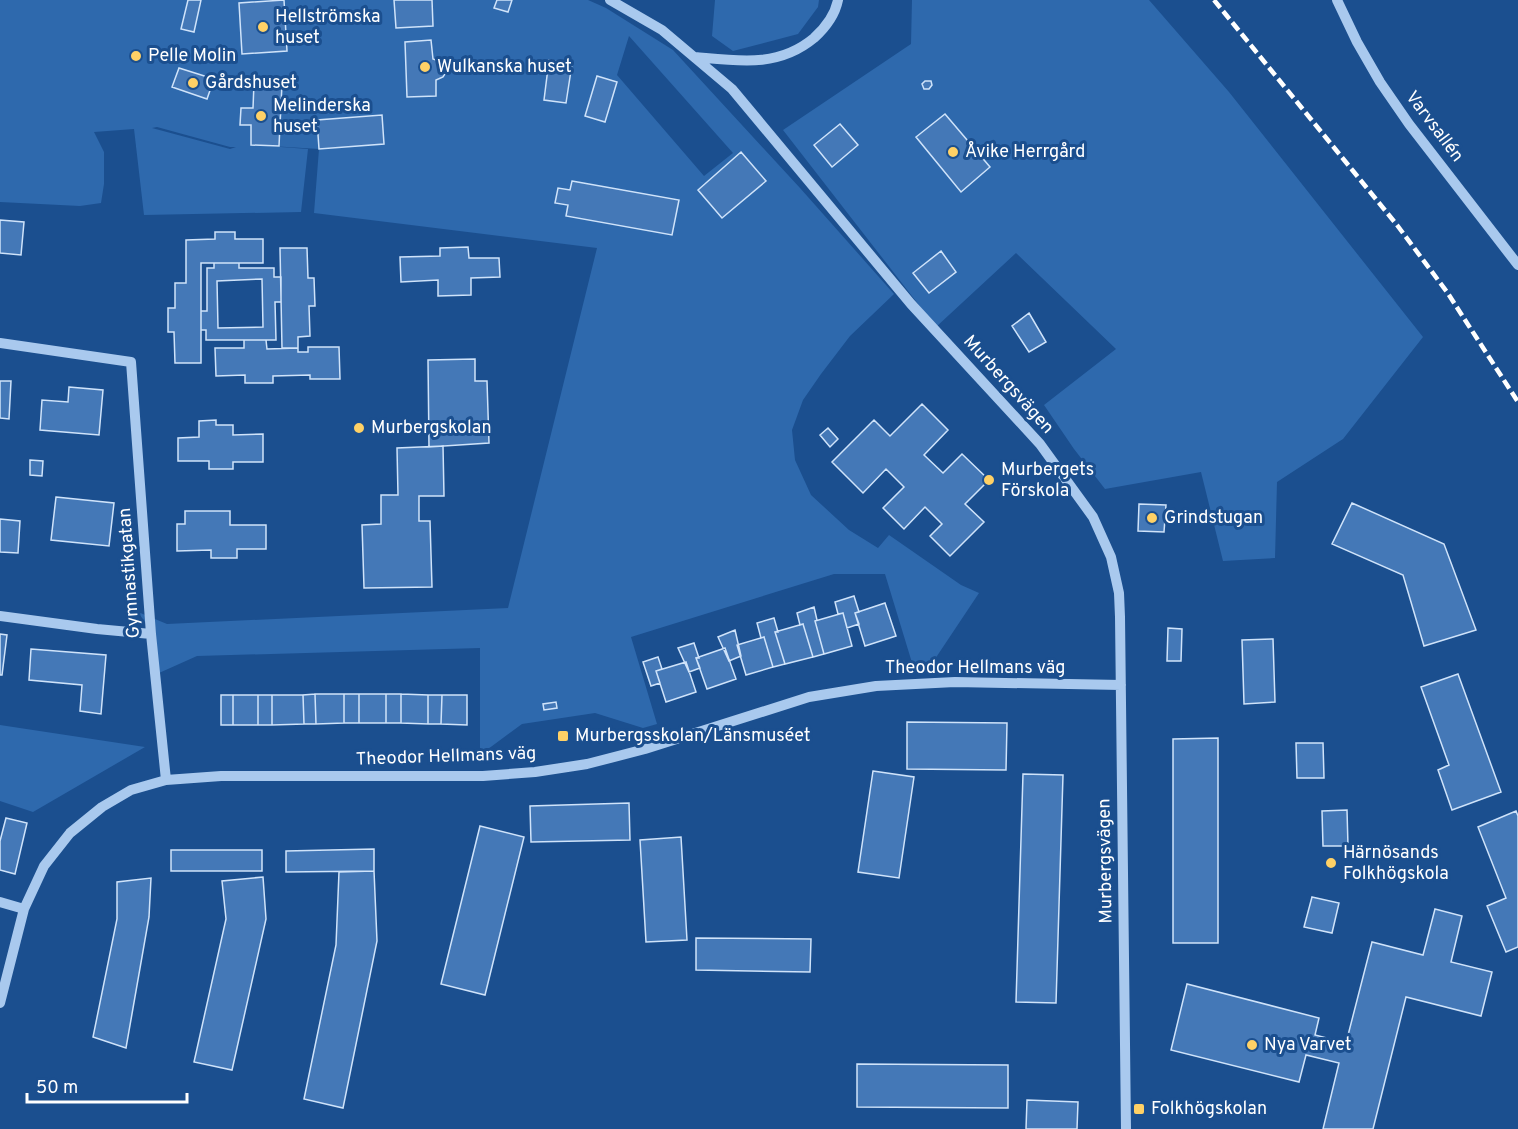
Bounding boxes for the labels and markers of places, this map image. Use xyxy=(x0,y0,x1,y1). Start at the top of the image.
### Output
place label: Hellströmska huset xyxy=(275,6,381,50)
marker: Hellströmska huset xyxy=(256,20,270,34)
place label: Pelle Molin xyxy=(148,45,236,68)
marker: Pelle Molin xyxy=(129,49,143,63)
place label: Wulkanska huset xyxy=(437,56,572,79)
marker: Wulkanska huset xyxy=(418,60,432,74)
place label: Gårdshuset xyxy=(205,72,297,95)
marker: Gårdshuset xyxy=(186,76,200,90)
place label: Melinderska huset xyxy=(273,95,371,139)
marker: Melinderska huset xyxy=(254,109,268,123)
place label: Åvike Herrgård xyxy=(965,141,1085,164)
marker: Åvike Herrgård xyxy=(946,145,960,159)
place label: Murbergskolan xyxy=(371,417,492,440)
marker: Murbergskolan xyxy=(352,421,366,435)
place label: Murbergets Förskola xyxy=(1001,459,1094,503)
marker: Murbergets Förskola xyxy=(982,473,996,487)
place label: Grindstugan xyxy=(1164,507,1263,530)
marker: Grindstugan xyxy=(1145,511,1159,525)
place label: Murbergsskolan/Länsmuséet xyxy=(575,725,811,748)
marker: Murbergsskolan/Länsmuséet xyxy=(556,729,570,743)
place label: Härnösands Folkhögskola xyxy=(1343,842,1449,886)
marker: Härnösands Folkhögskola xyxy=(1324,856,1338,870)
place label: Nya Varvet xyxy=(1264,1034,1352,1057)
marker: Nya Varvet xyxy=(1245,1038,1259,1052)
place label: Folkhögskolan xyxy=(1151,1098,1267,1121)
marker: Folkhögskolan xyxy=(1132,1102,1146,1116)

